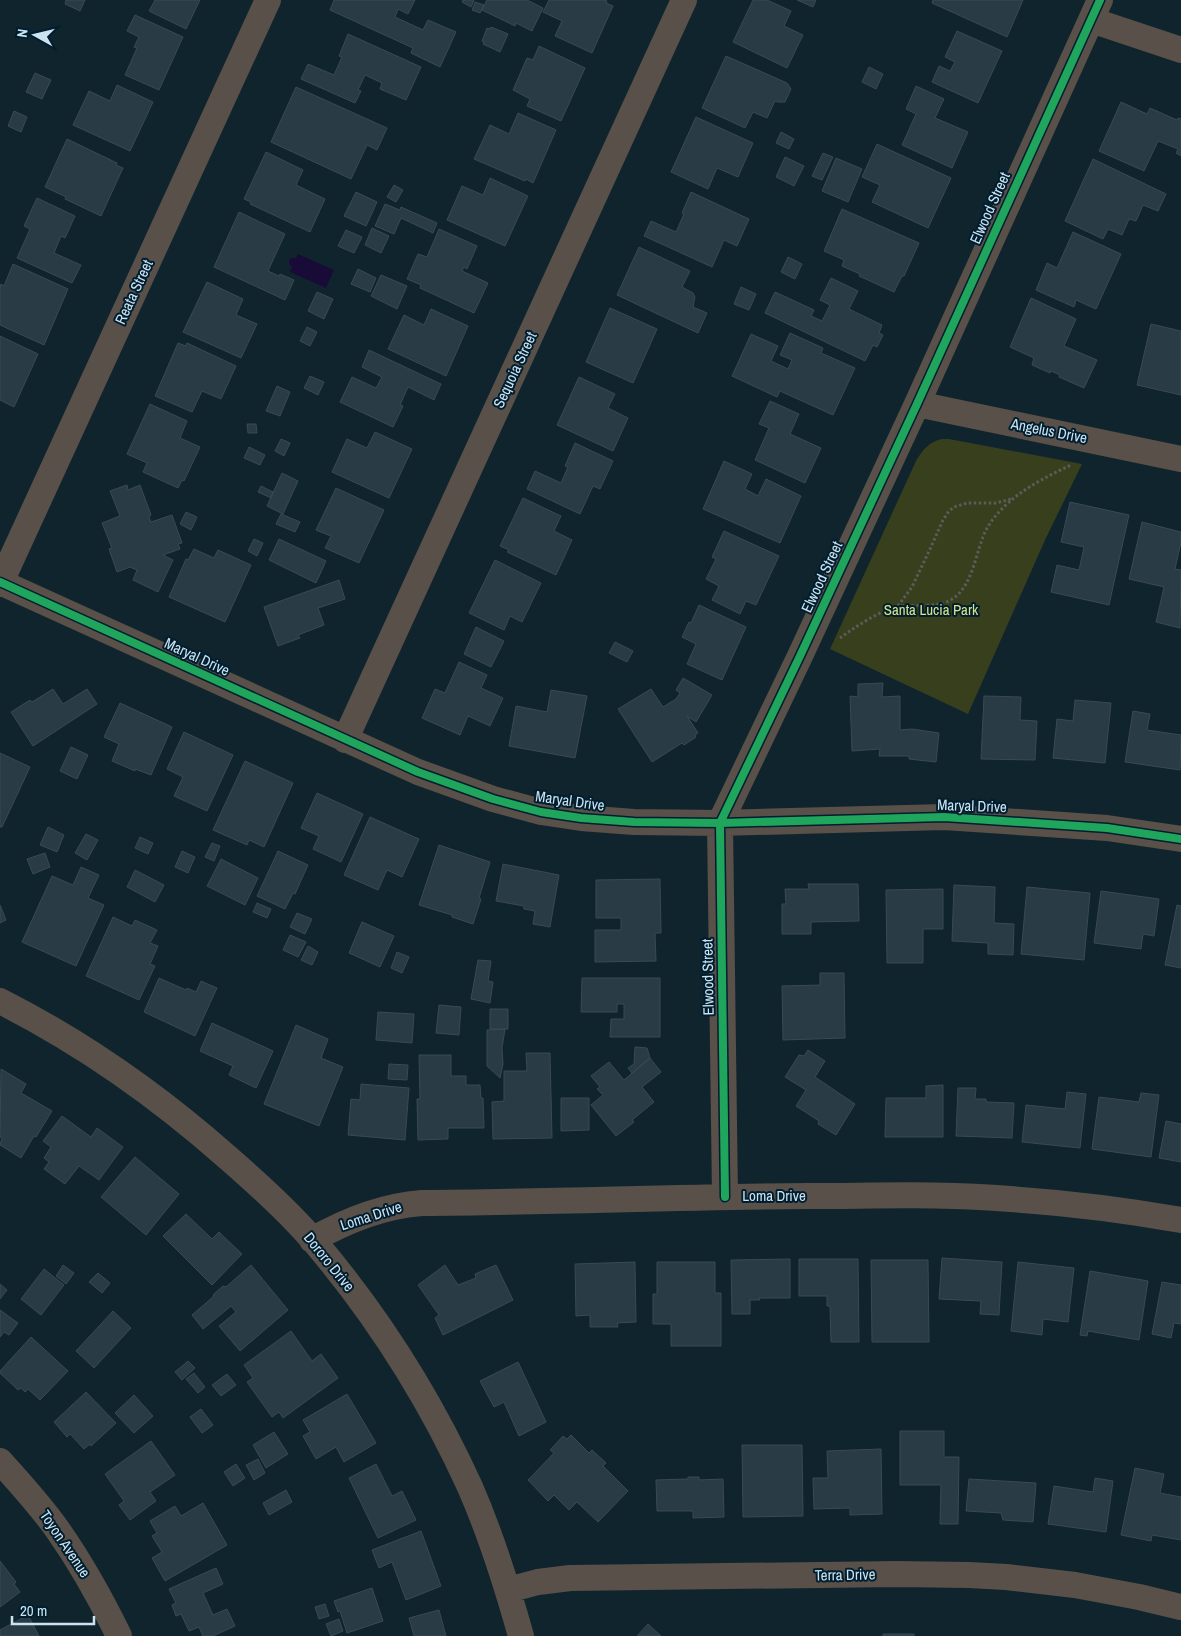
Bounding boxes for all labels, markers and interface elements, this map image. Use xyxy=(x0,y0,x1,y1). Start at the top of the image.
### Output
north arrow xyxy=(10,10,60,60)
text: N xyxy=(13,28,32,39)
street label: Elwood Street xyxy=(964,168,1015,247)
street label: Reata Street xyxy=(109,256,158,328)
street label: Sequoia Street xyxy=(488,328,542,411)
street label: Angelus Drive xyxy=(1008,413,1089,448)
street label: Elwood Street xyxy=(796,537,847,616)
park label: Santa Lucia Park xyxy=(884,599,979,620)
street label: Maryal Drive xyxy=(161,632,233,681)
street label: Maryal Drive xyxy=(534,785,606,816)
street label: Maryal Drive xyxy=(937,794,1007,817)
street label: Elwood Street xyxy=(696,938,719,1015)
street label: Loma Drive xyxy=(742,1185,806,1206)
street label: Loma Drive xyxy=(337,1196,404,1235)
street label: Dororo Drive xyxy=(299,1228,360,1296)
street label: Toyon Avenue xyxy=(35,1506,96,1582)
street label: Terra Drive xyxy=(814,1563,876,1586)
scale bar xyxy=(12,1594,95,1626)
text: 20 m xyxy=(20,1600,47,1621)

